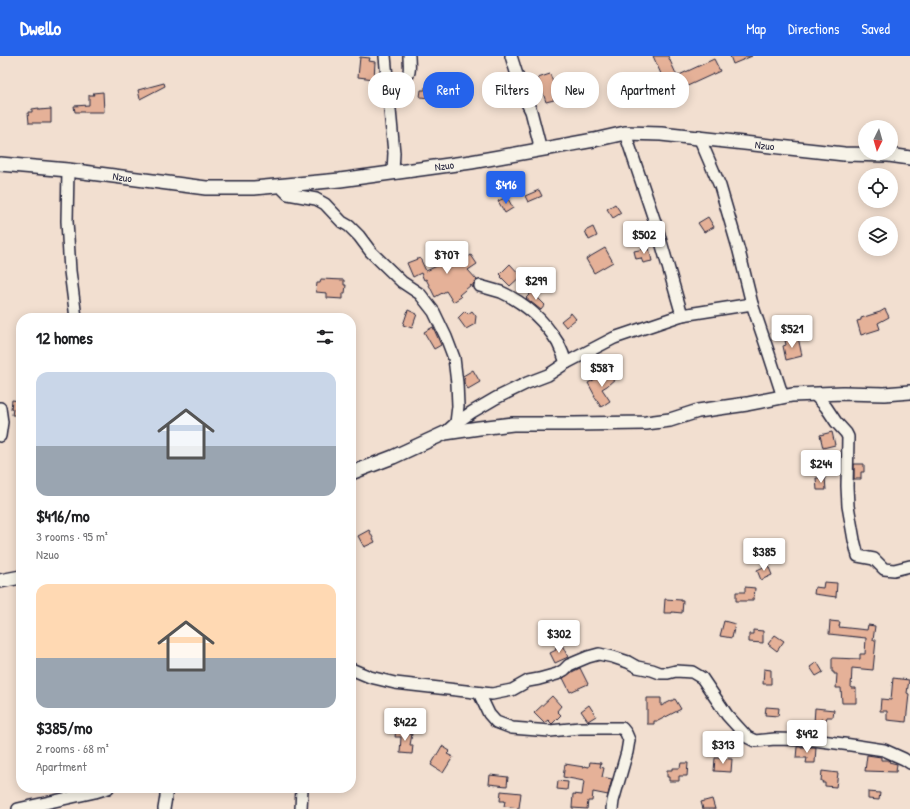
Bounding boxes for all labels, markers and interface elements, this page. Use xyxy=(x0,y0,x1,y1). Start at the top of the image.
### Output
text: Dwello xyxy=(20,15,61,41)
text: Map xyxy=(746,19,766,38)
text: Directions xyxy=(788,19,839,38)
text: Saved xyxy=(861,19,890,38)
chip: Buy xyxy=(368,72,415,108)
chip: Rent xyxy=(423,72,474,108)
chip: Filters xyxy=(482,72,543,108)
chip: New xyxy=(551,72,599,108)
chip: Apartment xyxy=(607,72,689,108)
north arrow xyxy=(858,120,898,160)
map controls xyxy=(858,120,898,256)
street label: Nzuo xyxy=(754,137,776,153)
street label: Nzuo xyxy=(434,157,455,174)
button: locate xyxy=(858,168,898,208)
street label: Nzuo xyxy=(112,169,133,185)
pin: $416 xyxy=(482,171,530,205)
text: $416 xyxy=(495,175,517,193)
button: layers xyxy=(858,216,898,256)
pin: $502 xyxy=(620,221,668,255)
text: $502 xyxy=(632,225,656,243)
pin: $707 xyxy=(423,241,471,275)
text: $707 xyxy=(434,245,460,263)
pin: $299 xyxy=(512,267,560,301)
text: $299 xyxy=(525,271,547,289)
pin: $521 xyxy=(768,315,816,349)
text: $521 xyxy=(781,319,803,337)
text: 12 homes xyxy=(36,326,93,349)
icon: filters xyxy=(314,326,336,348)
pin: $587 xyxy=(578,354,626,388)
text: $587 xyxy=(590,358,614,376)
icon: home xyxy=(150,398,222,470)
pin: $244 xyxy=(797,450,845,484)
text: $244 xyxy=(810,454,832,472)
text: $416/mo xyxy=(36,504,90,527)
text: 3 rooms · 95 m² xyxy=(36,527,108,545)
pin: $385 xyxy=(740,538,788,572)
text: $385 xyxy=(752,542,776,560)
text: Nzuo xyxy=(36,545,59,563)
icon: home xyxy=(150,610,222,682)
pin: $302 xyxy=(535,620,583,654)
text: $302 xyxy=(547,624,571,642)
pin: $422 xyxy=(381,708,429,742)
text: $422 xyxy=(393,712,417,730)
text: $385/mo xyxy=(36,716,92,739)
pin: $492 xyxy=(783,720,831,754)
text: $492 xyxy=(796,724,818,742)
pin: $313 xyxy=(699,731,747,765)
text: $313 xyxy=(712,735,734,753)
text: 2 rooms · 68 m² xyxy=(36,739,109,757)
text: Apartment xyxy=(36,757,87,775)

